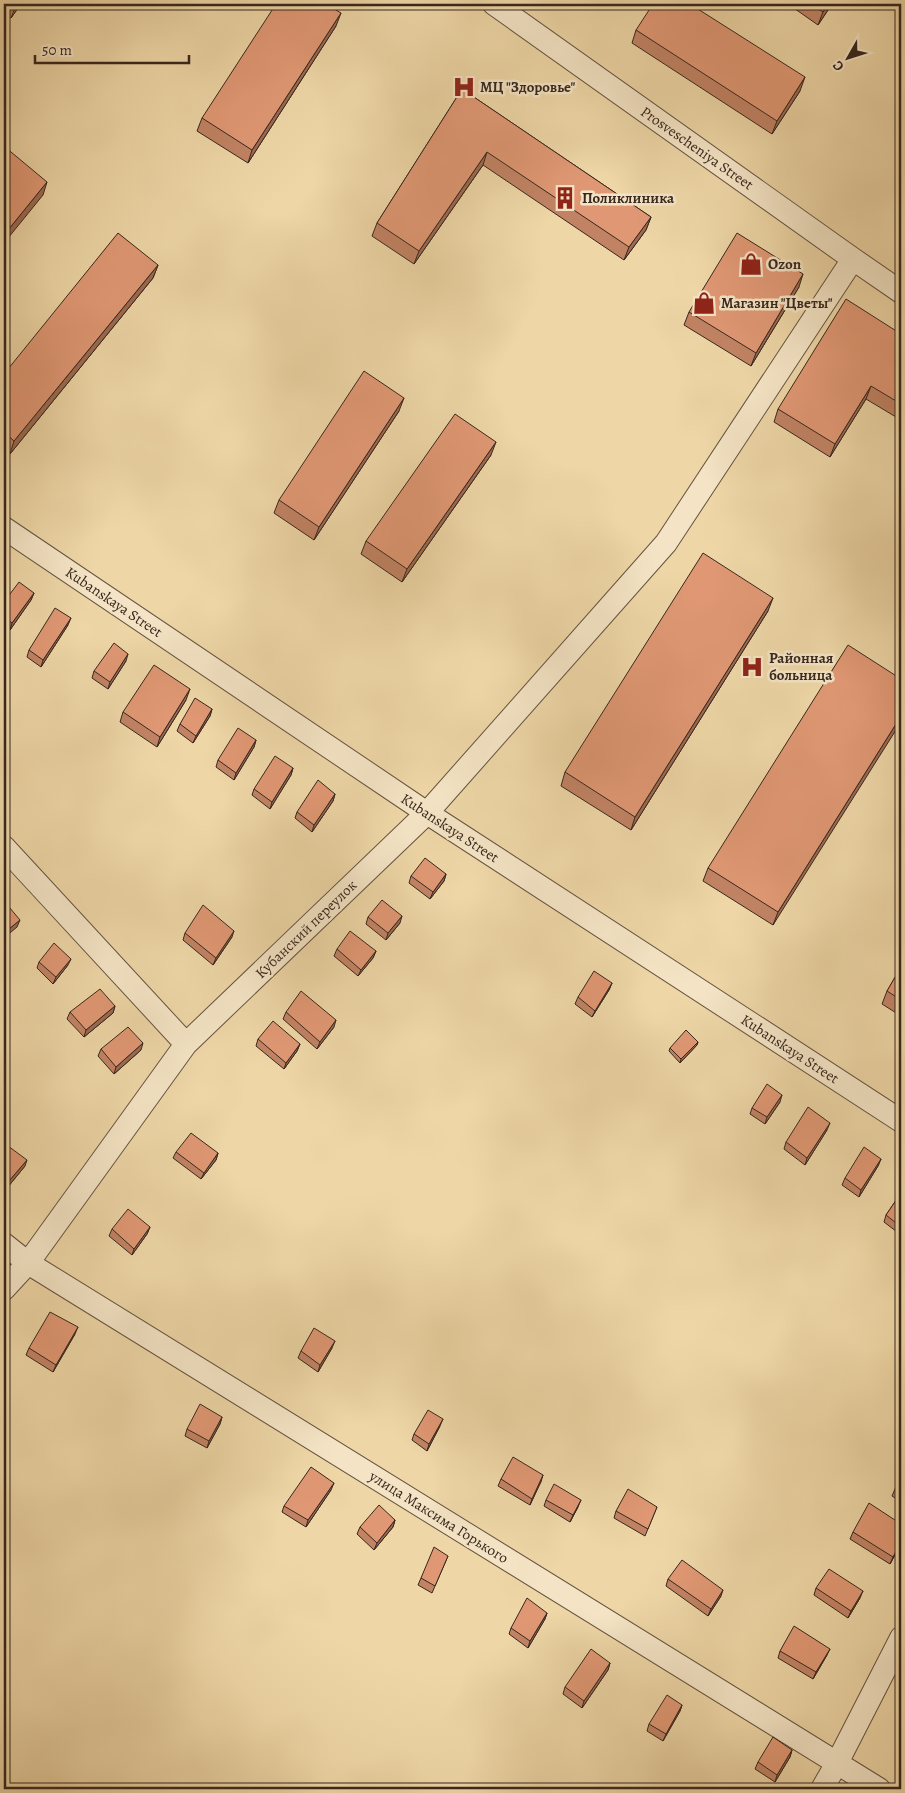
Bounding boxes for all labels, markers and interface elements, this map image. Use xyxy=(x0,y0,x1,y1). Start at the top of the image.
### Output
scale bar xyxy=(35,32,189,64)
north arrow xyxy=(822,32,872,82)
text: 50 m xyxy=(42,40,72,60)
text: С xyxy=(828,56,848,75)
hospital icon: МЦ "Здоровье" xyxy=(451,74,477,100)
place label: МЦ "Здоровье" xyxy=(480,77,575,97)
street label: Prosvescheniya Street xyxy=(637,102,757,194)
building icon: Поликлиника xyxy=(552,185,578,211)
place label: Поликлиника xyxy=(582,188,675,208)
shop icon: Ozon xyxy=(738,251,764,277)
place label: Ozon xyxy=(768,254,802,274)
shop icon: Магазин "Цветы" xyxy=(691,290,717,316)
place label: Магазин "Цветы" xyxy=(721,293,833,313)
street label: Kubanskaya Street xyxy=(61,562,167,642)
place label: Районная больница xyxy=(769,648,834,685)
hospital icon: Районная больница xyxy=(739,654,765,680)
street label: Kubanskaya Street xyxy=(397,789,503,867)
street label: Кубанский переулок xyxy=(251,875,361,983)
street label: Kubanskaya Street xyxy=(737,1010,843,1088)
street label: улица Максима Горького xyxy=(365,1465,512,1568)

